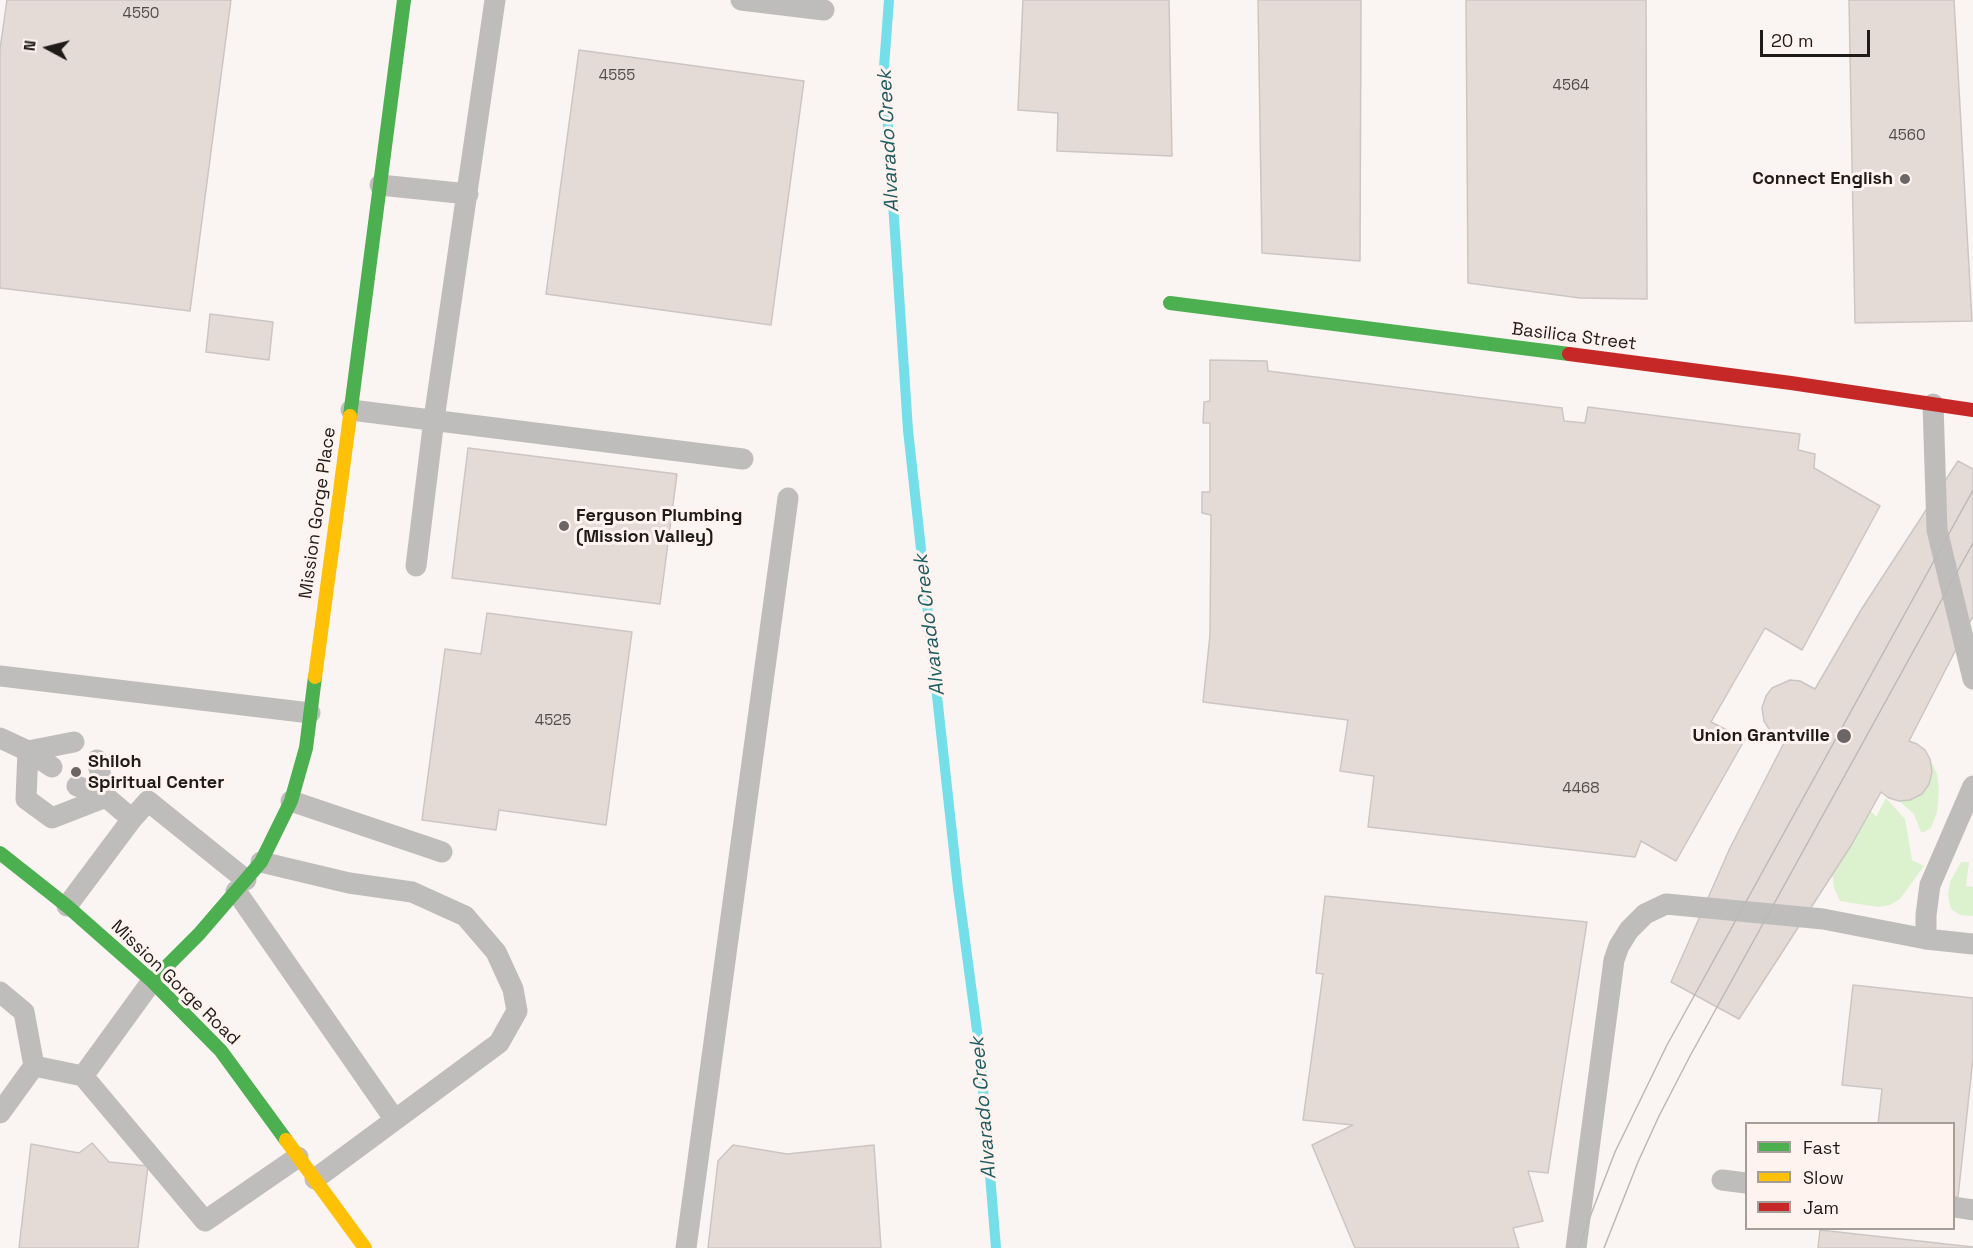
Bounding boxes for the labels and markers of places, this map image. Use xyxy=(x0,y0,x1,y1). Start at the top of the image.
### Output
place label: Connect English xyxy=(1752,168,1893,190)
marker: Connect English xyxy=(1898,172,1912,186)
place label: Ferguson Plumbing (Mission Valley) xyxy=(576,505,742,548)
marker: Ferguson Plumbing (Mission Valley) xyxy=(557,519,571,533)
place label: Union Grantville xyxy=(1692,725,1830,747)
marker: Union Grantville xyxy=(1835,727,1853,745)
place label: Shiloh Spiritual Center xyxy=(88,751,224,794)
marker: Shiloh Spiritual Center xyxy=(69,765,83,779)

